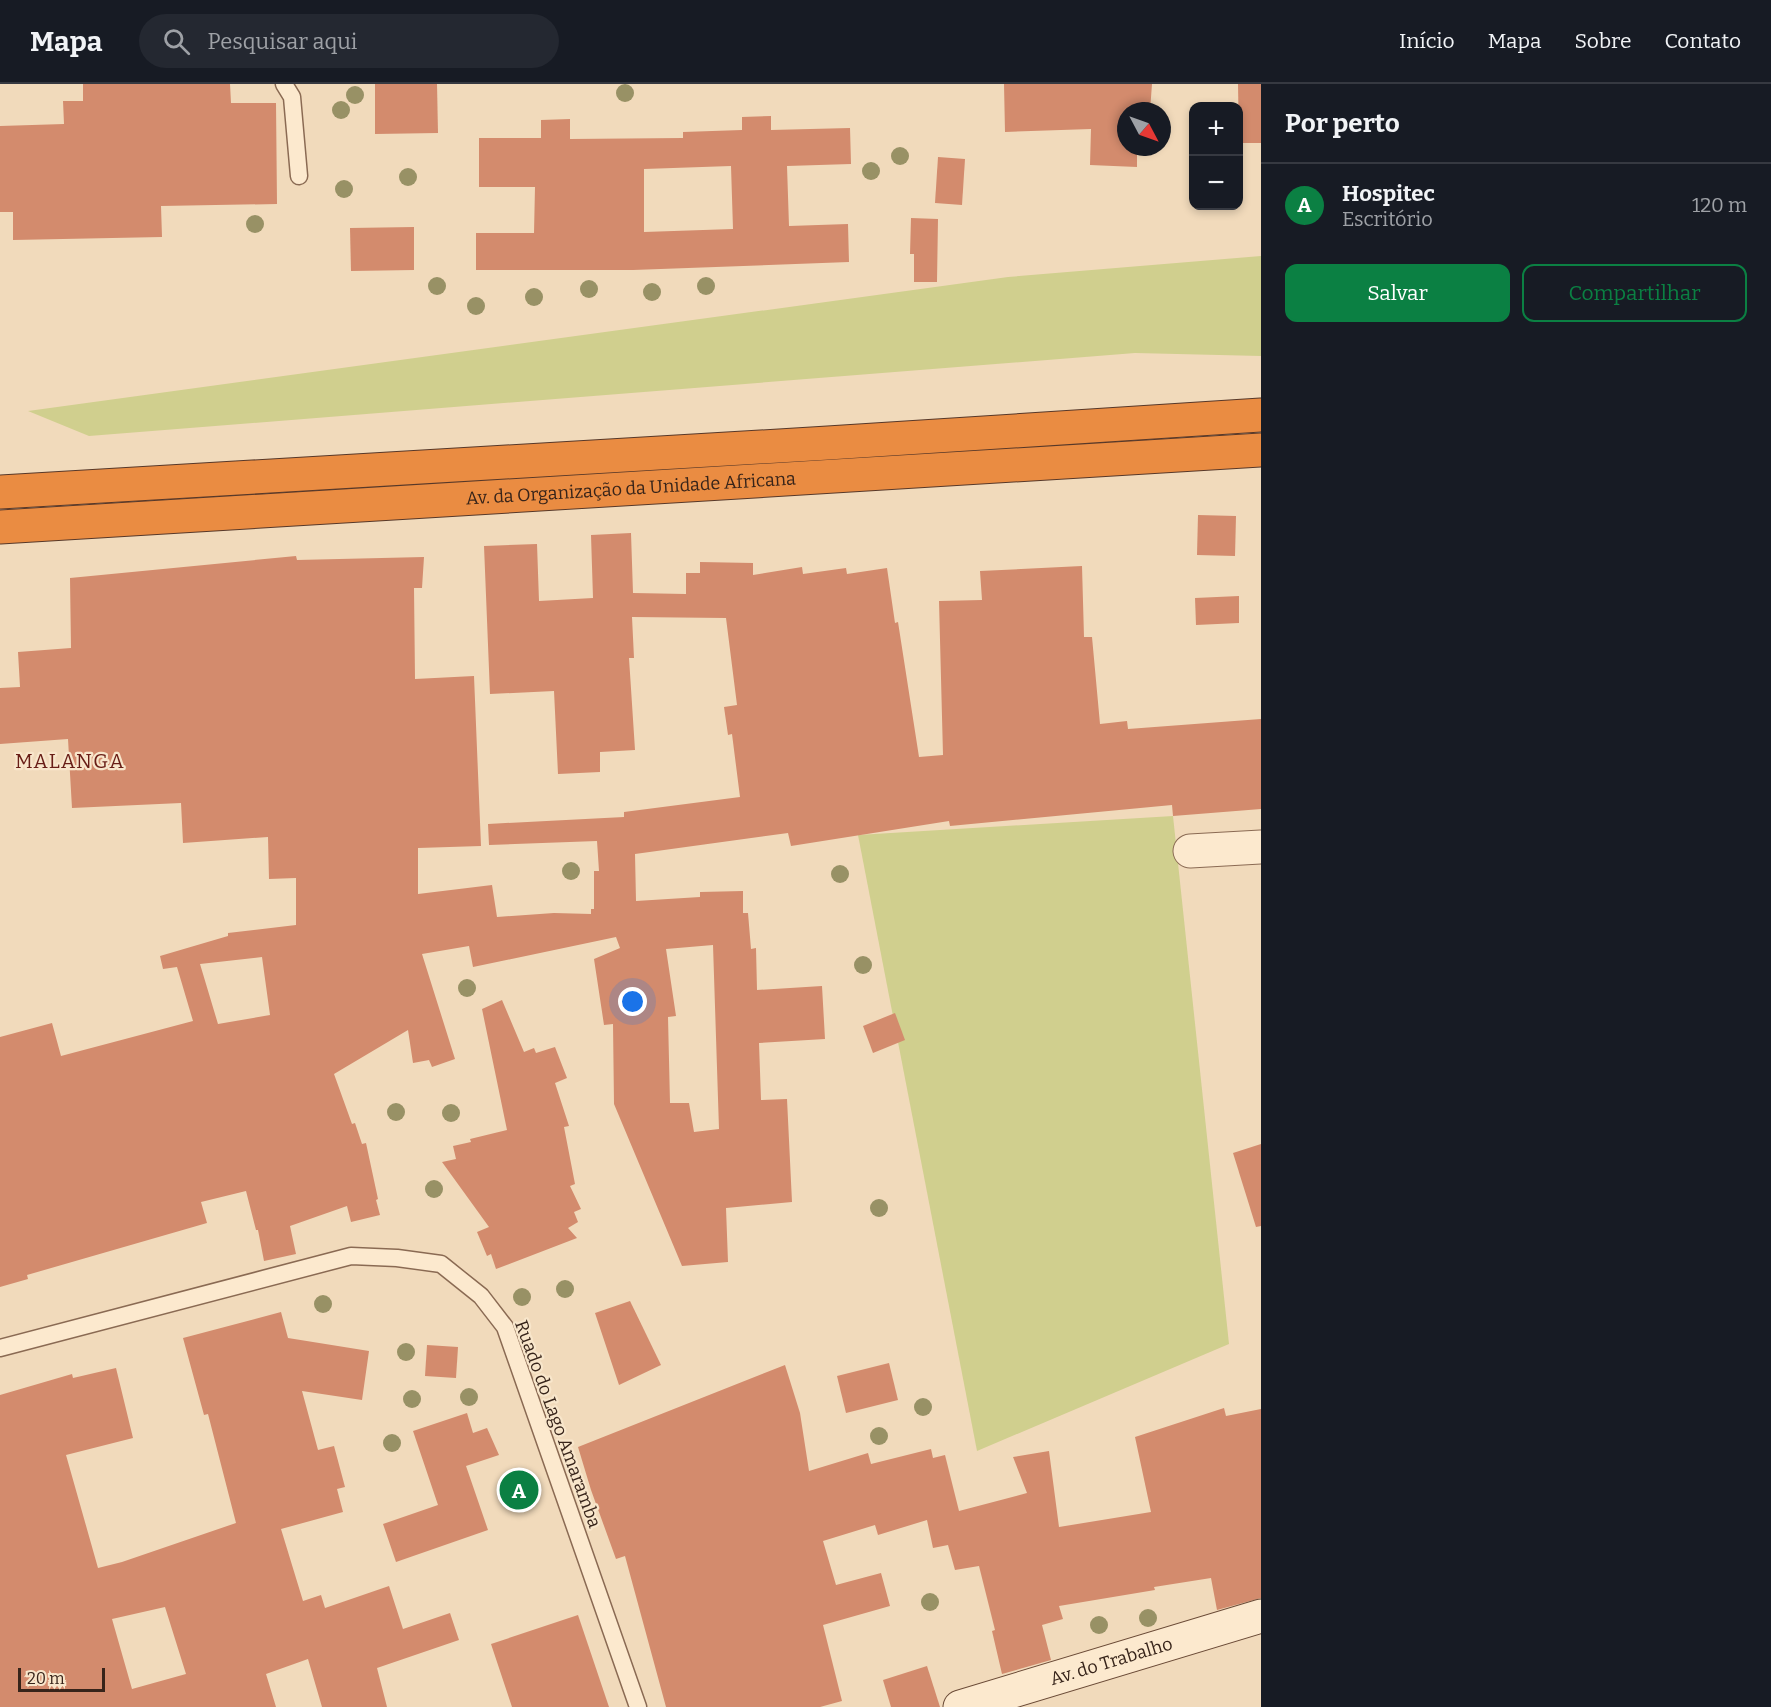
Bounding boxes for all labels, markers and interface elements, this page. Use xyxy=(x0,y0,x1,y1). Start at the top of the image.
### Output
search box xyxy=(139,14,559,68)
text: Mapa xyxy=(30,25,103,58)
icon: search xyxy=(160,25,193,58)
text: Pesquisar aqui xyxy=(208,28,357,55)
text: Início xyxy=(1399,28,1455,54)
text: Mapa xyxy=(1488,28,1542,54)
text: Sobre xyxy=(1575,28,1631,54)
text: Contato xyxy=(1664,28,1741,54)
north arrow xyxy=(1117,102,1171,156)
map controls xyxy=(1189,102,1243,210)
button: + xyxy=(1189,102,1243,156)
text: Por perto xyxy=(1285,108,1400,139)
button: − xyxy=(1189,156,1243,210)
text: Hospitec xyxy=(1342,180,1435,207)
text: A xyxy=(1297,193,1312,217)
text: 120 m xyxy=(1692,193,1747,217)
text: Escritório xyxy=(1342,207,1433,231)
button: Salvar xyxy=(1285,264,1510,322)
button: Compartilhar xyxy=(1522,264,1747,322)
street label: Av. da Organização da Unidade Africana xyxy=(465,467,797,510)
district label: MALANGA xyxy=(15,749,125,773)
your location xyxy=(618,987,647,1016)
street label: Ruado do Lago Amaramba xyxy=(510,1317,606,1531)
pin: A xyxy=(500,1468,538,1512)
street label: Av. do Trabalho xyxy=(1047,1632,1175,1690)
scale bar xyxy=(18,1665,105,1692)
text: 20 m xyxy=(27,1669,64,1688)

